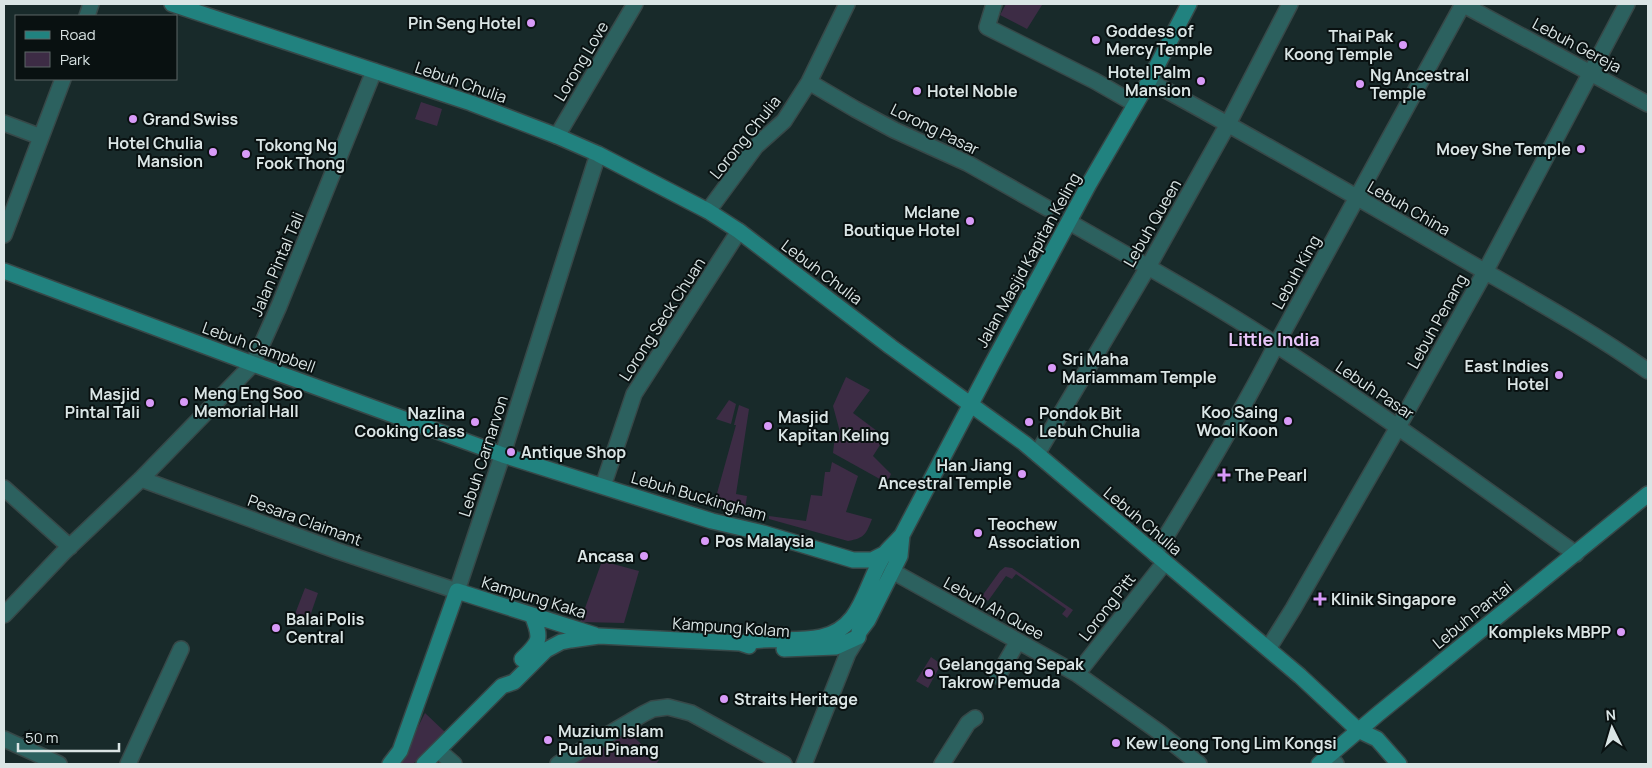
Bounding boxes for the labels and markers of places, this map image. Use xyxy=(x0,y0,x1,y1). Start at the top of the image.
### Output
place label: Pin Seng Hotel xyxy=(408,12,521,34)
marker: Pin Seng Hotel xyxy=(525,17,537,29)
place label: Goddess of Mercy Temple xyxy=(1106,20,1213,60)
place label: Thai Pak Koong Temple xyxy=(1284,25,1393,65)
marker: Goddess of Mercy Temple xyxy=(1090,34,1102,46)
marker: Thai Pak Koong Temple xyxy=(1397,39,1409,51)
place label: Hotel Palm Mansion xyxy=(1108,61,1191,101)
place label: Ng Ancestral Temple xyxy=(1370,64,1469,104)
marker: Hotel Palm Mansion xyxy=(1195,75,1207,87)
marker: Ng Ancestral Temple xyxy=(1354,78,1366,90)
place label: Hotel Noble xyxy=(927,80,1018,102)
marker: Hotel Noble xyxy=(911,85,923,97)
place label: Grand Swiss xyxy=(143,108,239,130)
marker: Grand Swiss xyxy=(127,113,139,125)
place label: Hotel Chulia Mansion xyxy=(108,132,203,172)
place label: Tokong Ng Fook Thong xyxy=(256,134,345,174)
place label: Moey She Temple xyxy=(1436,138,1571,160)
marker: Moey She Temple xyxy=(1575,143,1587,155)
marker: Hotel Chulia Mansion xyxy=(207,146,219,158)
marker: Tokong Ng Fook Thong xyxy=(240,148,252,160)
place label: Mclane Boutique Hotel xyxy=(844,201,960,241)
marker: Mclane Boutique Hotel xyxy=(964,215,976,227)
place label: Sri Maha Mariammam Temple xyxy=(1062,348,1217,388)
place label: East Indies Hotel xyxy=(1465,355,1549,395)
marker: Sri Maha Mariammam Temple xyxy=(1046,362,1058,374)
marker: East Indies Hotel xyxy=(1553,369,1565,381)
place label: Meng Eng Soo Memorial Hall xyxy=(194,382,303,422)
place label: Masjid Pintal Tali xyxy=(65,383,140,423)
marker: Meng Eng Soo Memorial Hall xyxy=(178,396,190,408)
marker: Masjid Pintal Tali xyxy=(144,397,156,409)
place label: Koo Saing Wooi Koon xyxy=(1196,401,1278,441)
place label: Nazlina Cooking Class xyxy=(354,402,465,442)
place label: Pondok Bit Lebuh Chulia xyxy=(1039,402,1140,442)
place label: Masjid Kapitan Keling xyxy=(778,406,889,446)
marker: Koo Saing Wooi Koon xyxy=(1282,415,1294,427)
marker: Nazlina Cooking Class xyxy=(469,416,481,428)
marker: Pondok Bit Lebuh Chulia xyxy=(1023,416,1035,428)
marker: Masjid Kapitan Keling xyxy=(762,420,774,432)
place label: Antique Shop xyxy=(521,441,626,463)
marker: Antique Shop xyxy=(505,446,517,458)
place label: Han Jiang Ancestral Temple xyxy=(878,454,1012,494)
place label: The Pearl xyxy=(1235,464,1307,486)
marker: Han Jiang Ancestral Temple xyxy=(1016,468,1028,480)
marker: The Pearl xyxy=(1217,468,1231,482)
place label: Teochew Association xyxy=(988,513,1080,553)
marker: Teochew Association xyxy=(972,527,984,539)
place label: Pos Malaysia xyxy=(715,530,814,552)
marker: Pos Malaysia xyxy=(699,535,711,547)
place label: Ancasa xyxy=(577,545,634,567)
marker: Ancasa xyxy=(638,550,650,562)
place label: Klinik Singapore xyxy=(1331,588,1457,610)
marker: Klinik Singapore xyxy=(1313,592,1327,606)
place label: Balai Polis Central xyxy=(286,608,365,648)
place label: Kompleks MBPP xyxy=(1489,621,1611,643)
marker: Balai Polis Central xyxy=(270,622,282,634)
marker: Kompleks MBPP xyxy=(1615,626,1627,638)
place label: Gelanggang Sepak Takrow Pemuda xyxy=(939,653,1084,693)
marker: Gelanggang Sepak Takrow Pemuda xyxy=(923,667,935,679)
place label: Straits Heritage xyxy=(734,688,858,710)
marker: Straits Heritage xyxy=(718,693,730,705)
place label: Muzium Islam Pulau Pinang xyxy=(558,720,664,760)
place label: Kew Leong Tong Lim Kongsi xyxy=(1126,732,1337,754)
marker: Muzium Islam Pulau Pinang xyxy=(542,734,554,746)
marker: Kew Leong Tong Lim Kongsi xyxy=(1110,737,1122,749)

